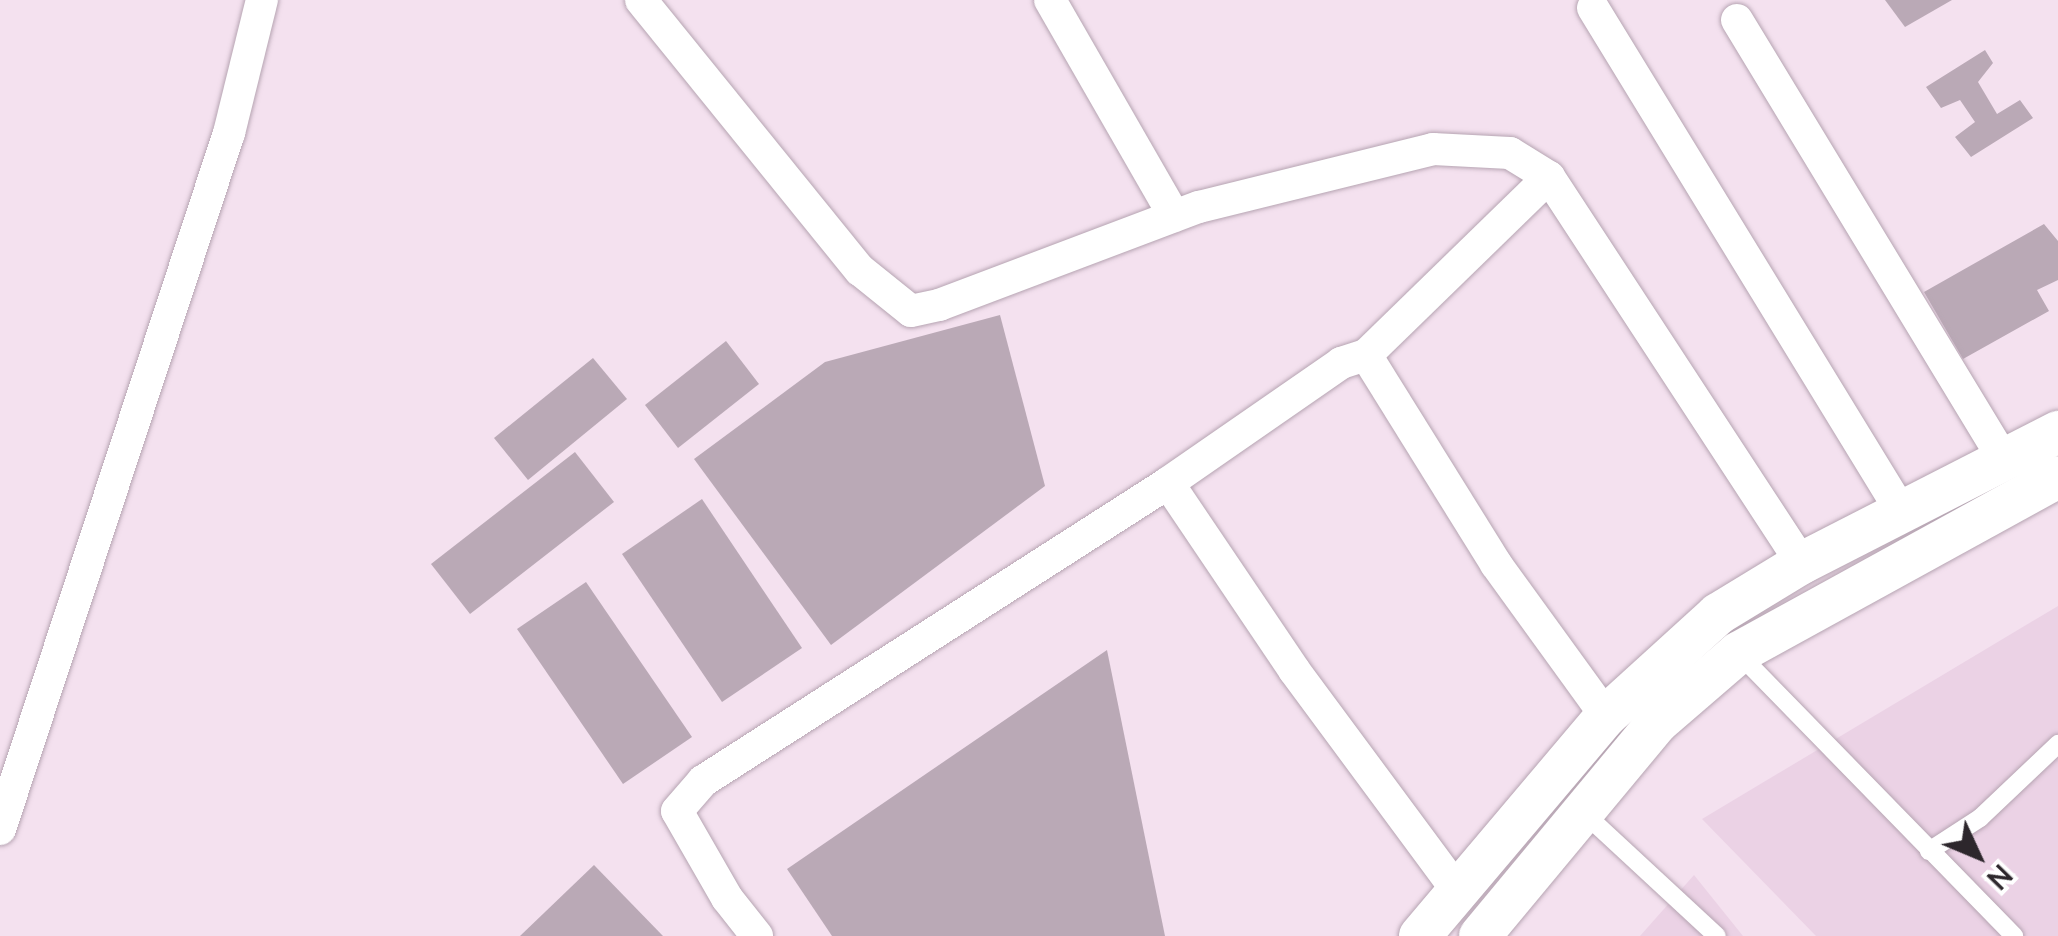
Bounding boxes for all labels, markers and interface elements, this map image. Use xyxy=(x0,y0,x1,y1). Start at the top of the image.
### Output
north arrow xyxy=(1928,806,2028,906)
text: N xyxy=(1980,857,2020,897)

